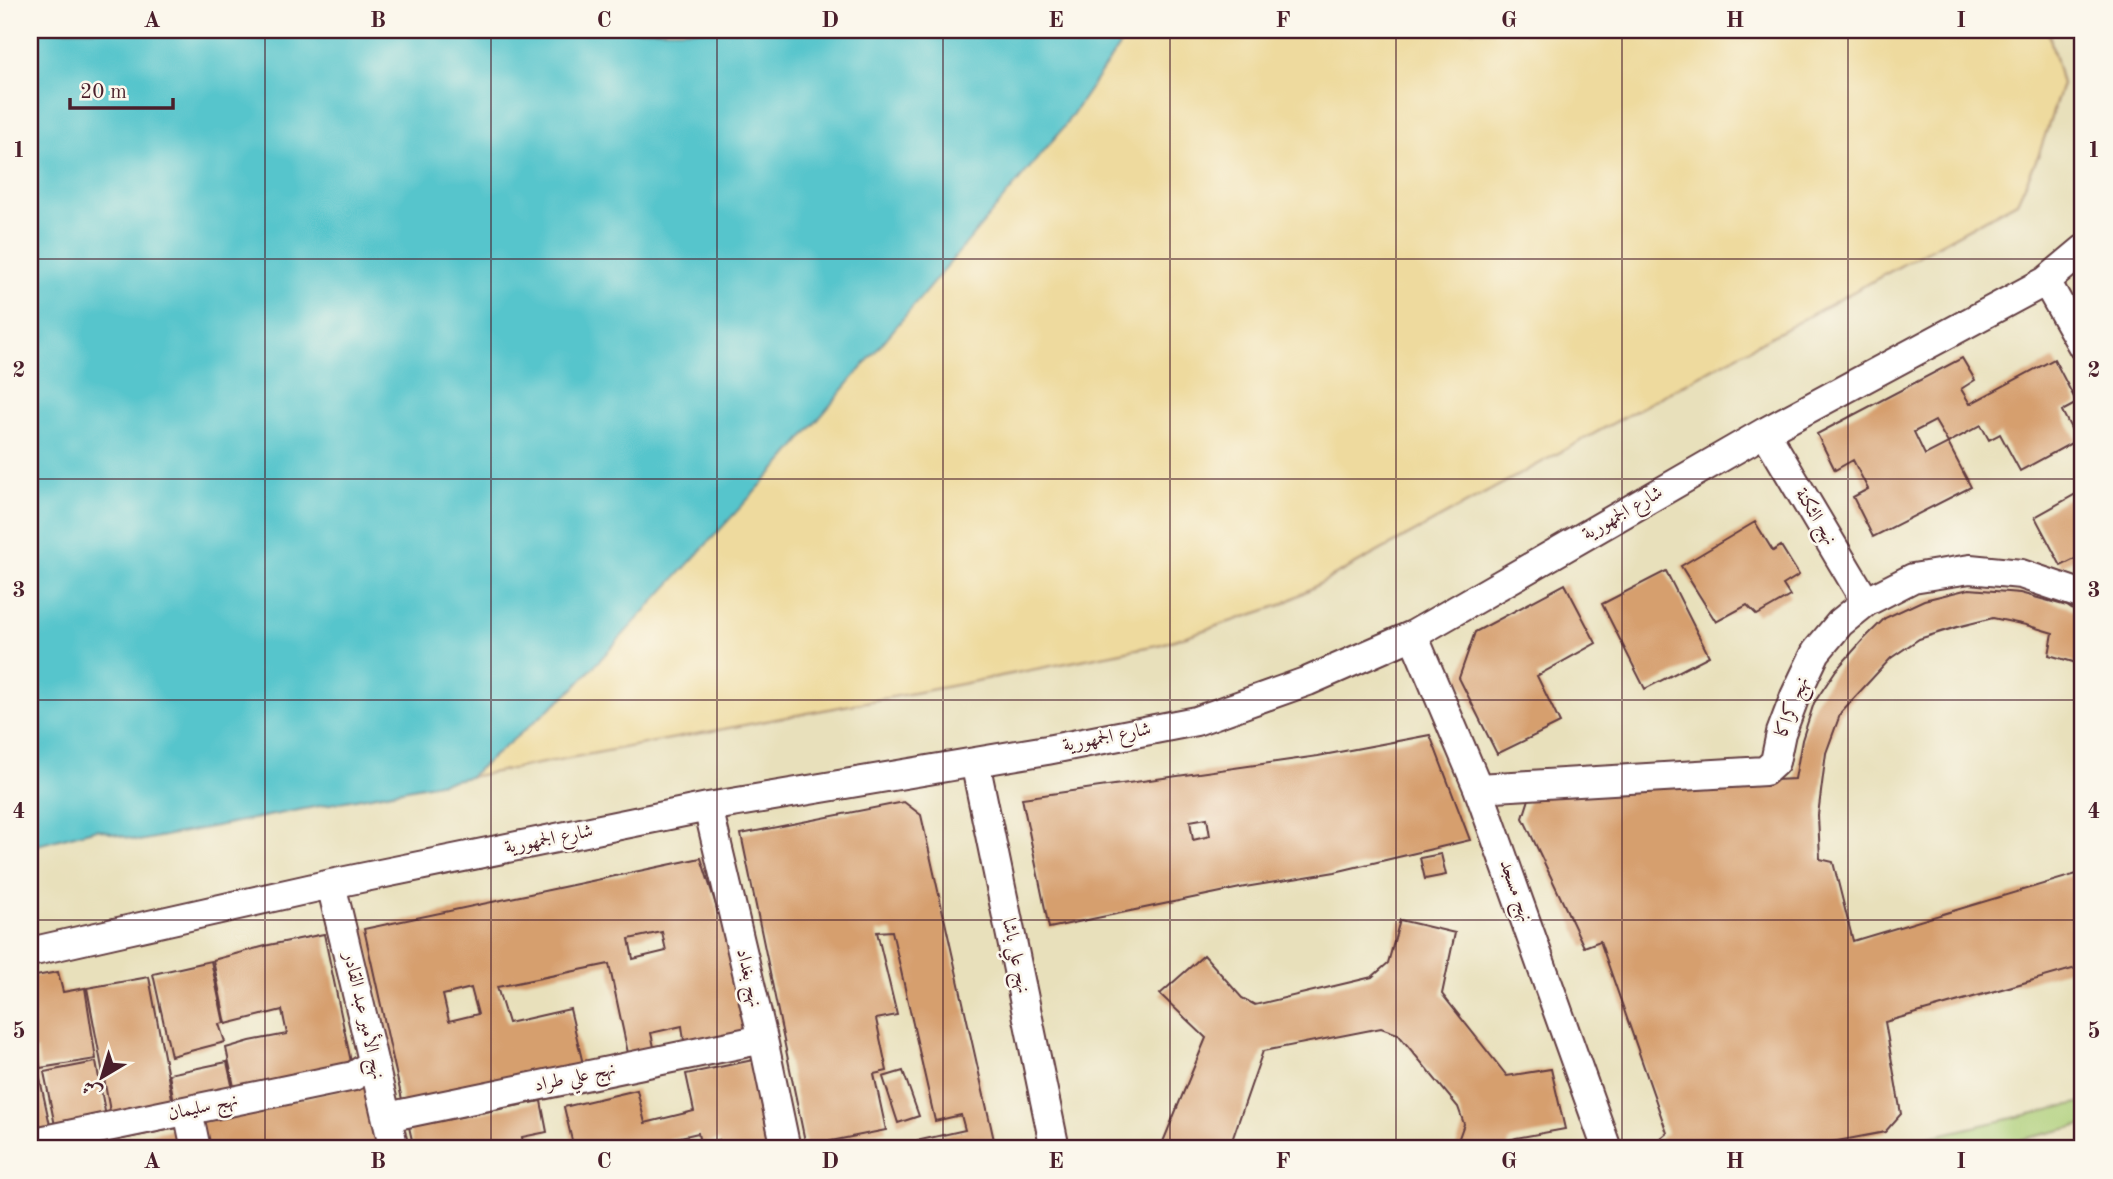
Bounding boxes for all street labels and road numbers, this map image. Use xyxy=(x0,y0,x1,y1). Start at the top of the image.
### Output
street label: شارع الجمهورية xyxy=(1580,483,1668,548)
street label: نهج الثكنة xyxy=(1786,484,1841,552)
street label: نهج كراكا xyxy=(1771,674,1819,742)
street label: شارع الجمهورية xyxy=(1061,720,1153,760)
street label: شارع الجمهورية xyxy=(503,822,595,862)
street label: نهج مسجد xyxy=(1489,857,1535,927)
street label: نهج علي باشا xyxy=(991,917,1032,997)
street label: نهج الأمير عبد القادر xyxy=(333,947,393,1083)
street label: نهج بغداد xyxy=(726,947,764,1011)
street label: نهج علي طراد xyxy=(533,1060,619,1103)
street label: نهج سليمان xyxy=(166,1091,241,1131)

